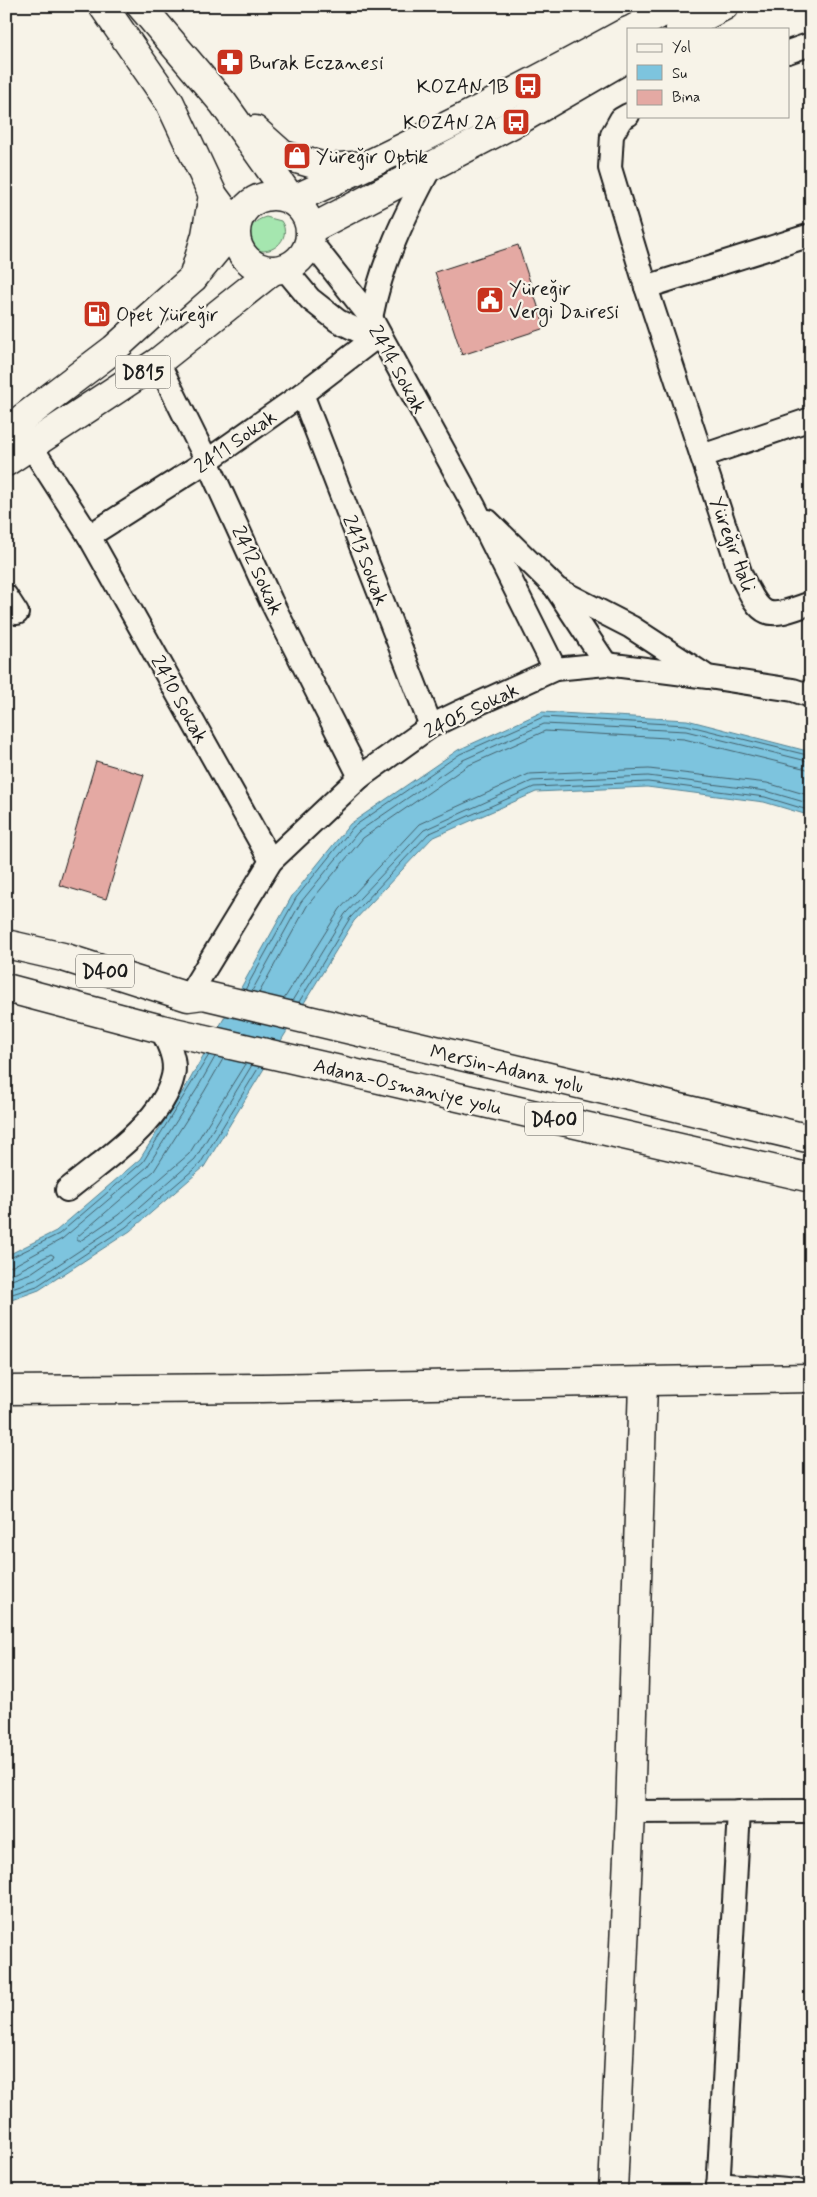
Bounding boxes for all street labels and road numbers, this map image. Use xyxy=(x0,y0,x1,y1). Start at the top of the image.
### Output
street label: 2414 Sokak xyxy=(361,321,432,419)
road number: D815 xyxy=(116,356,170,388)
street label: 2411 Sokak xyxy=(189,404,282,480)
street label: Yüreğir Hali xyxy=(702,493,761,596)
street label: 2413 Sokak xyxy=(335,511,394,610)
street label: 2412 Sokak xyxy=(224,522,289,620)
street label: 2410 Sokak xyxy=(143,651,214,749)
street label: 2405 Sokak xyxy=(420,677,523,746)
road number: D400 xyxy=(76,954,134,988)
street label: Mersin-Adana yolu xyxy=(427,1039,586,1100)
street label: Adana-Osmaniye yolu xyxy=(311,1053,505,1122)
road number: D400 xyxy=(525,1102,583,1136)

